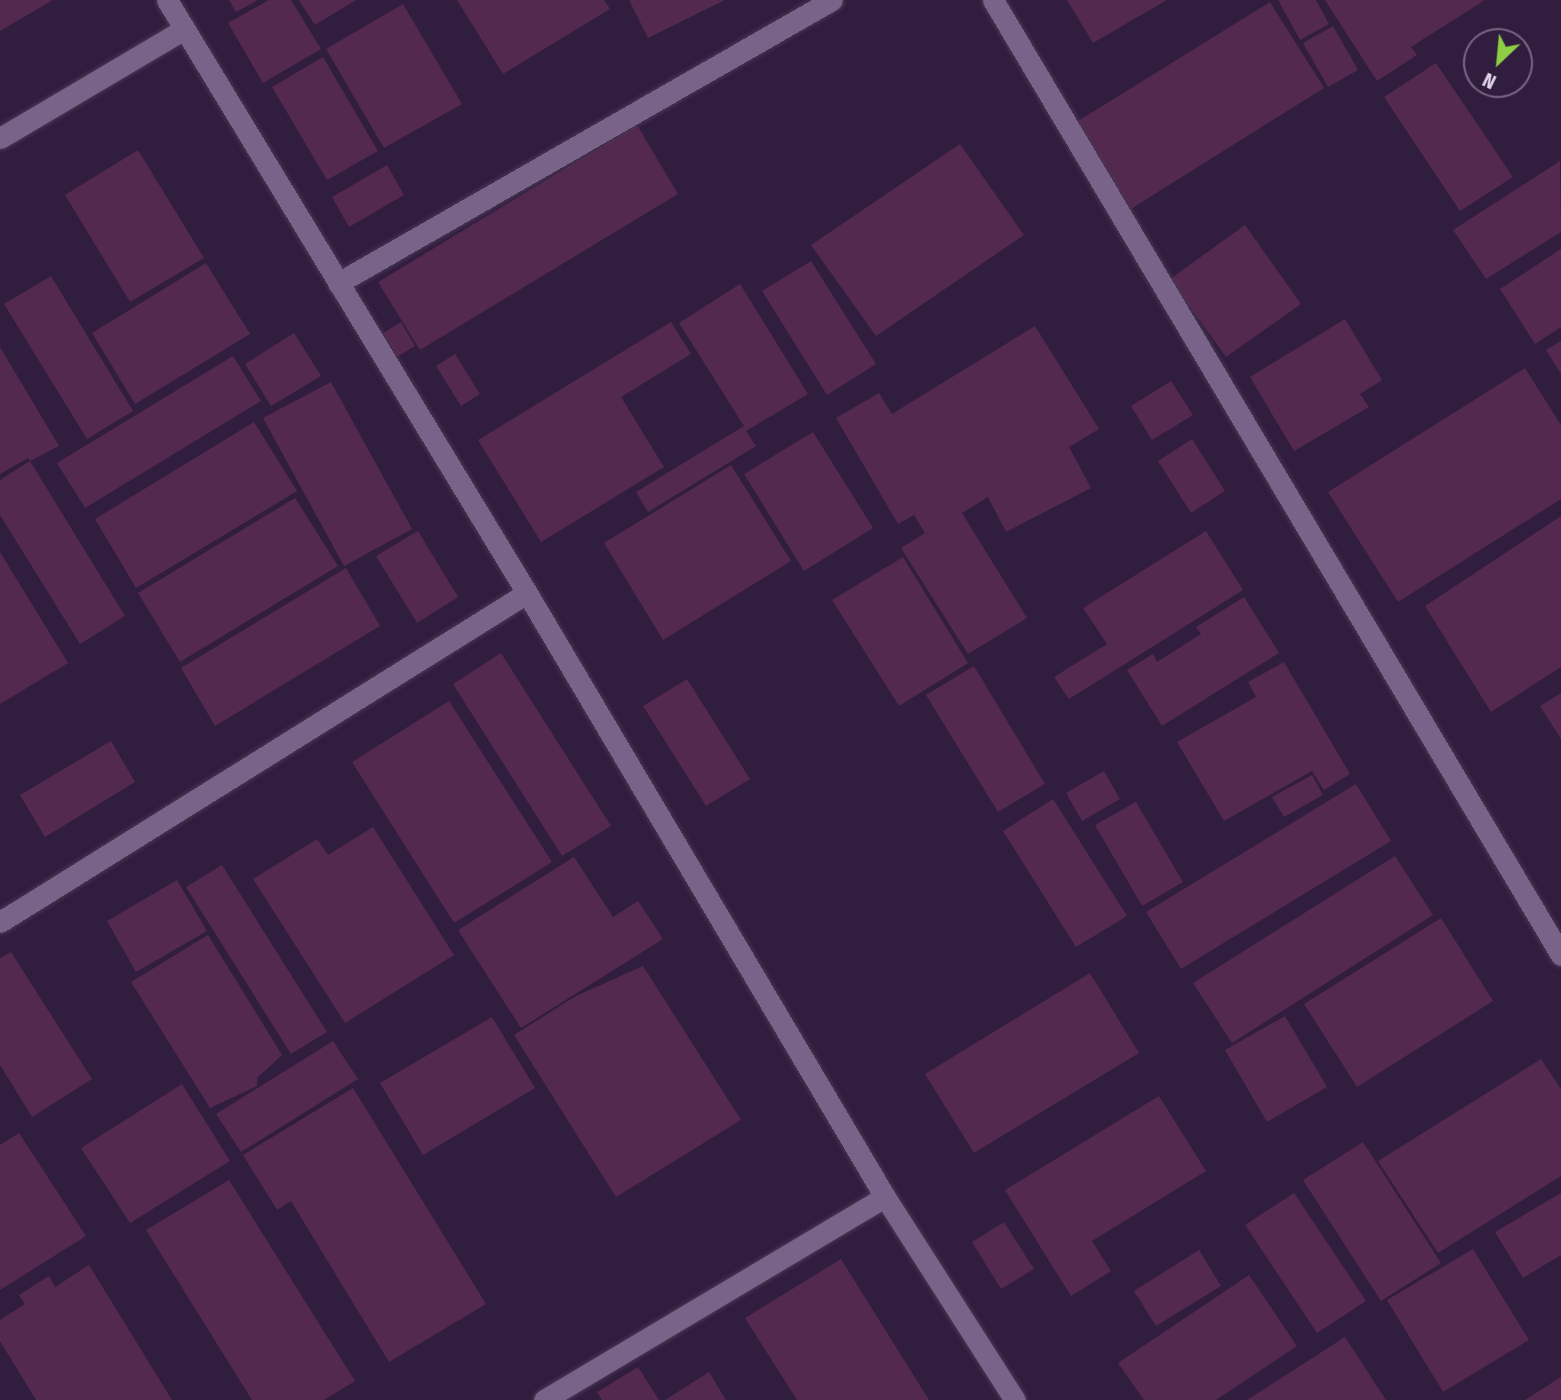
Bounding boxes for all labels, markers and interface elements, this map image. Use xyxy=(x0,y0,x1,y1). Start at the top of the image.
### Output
north arrow xyxy=(1463,28,1533,98)
text: N xyxy=(1479,68,1500,93)

